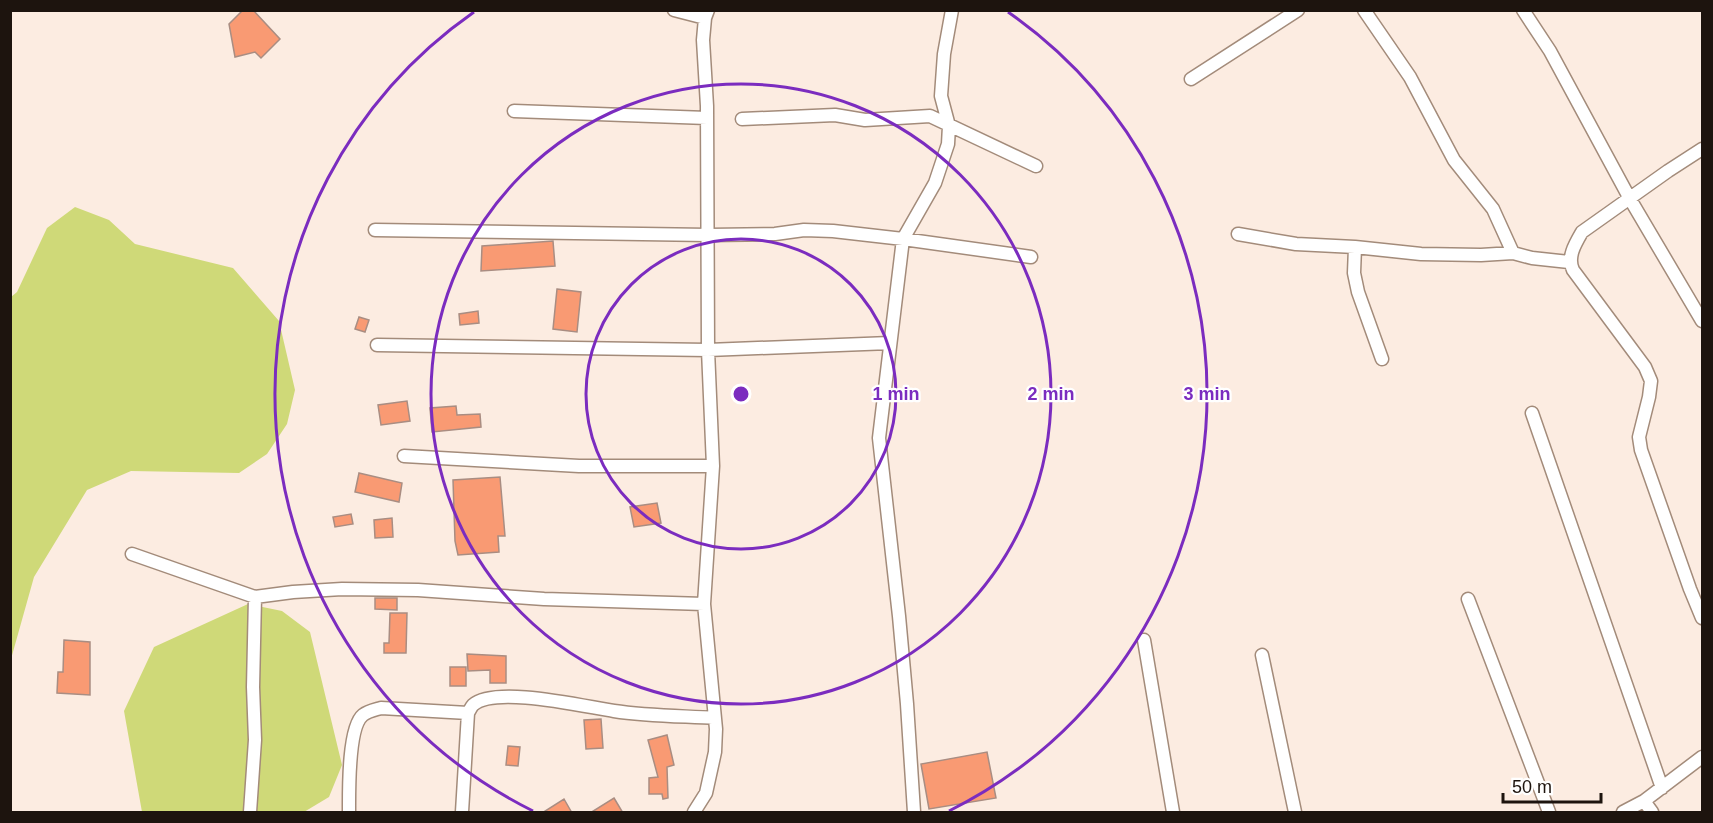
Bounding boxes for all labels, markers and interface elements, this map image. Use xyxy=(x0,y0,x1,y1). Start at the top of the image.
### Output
centre of rings xyxy=(731,384,751,404)
text: 1 min xyxy=(872,384,920,404)
text: 2 min xyxy=(1027,384,1075,404)
text: 3 min xyxy=(1183,384,1231,404)
scale bar xyxy=(1503,766,1600,804)
text: 50 m xyxy=(1512,777,1552,797)

